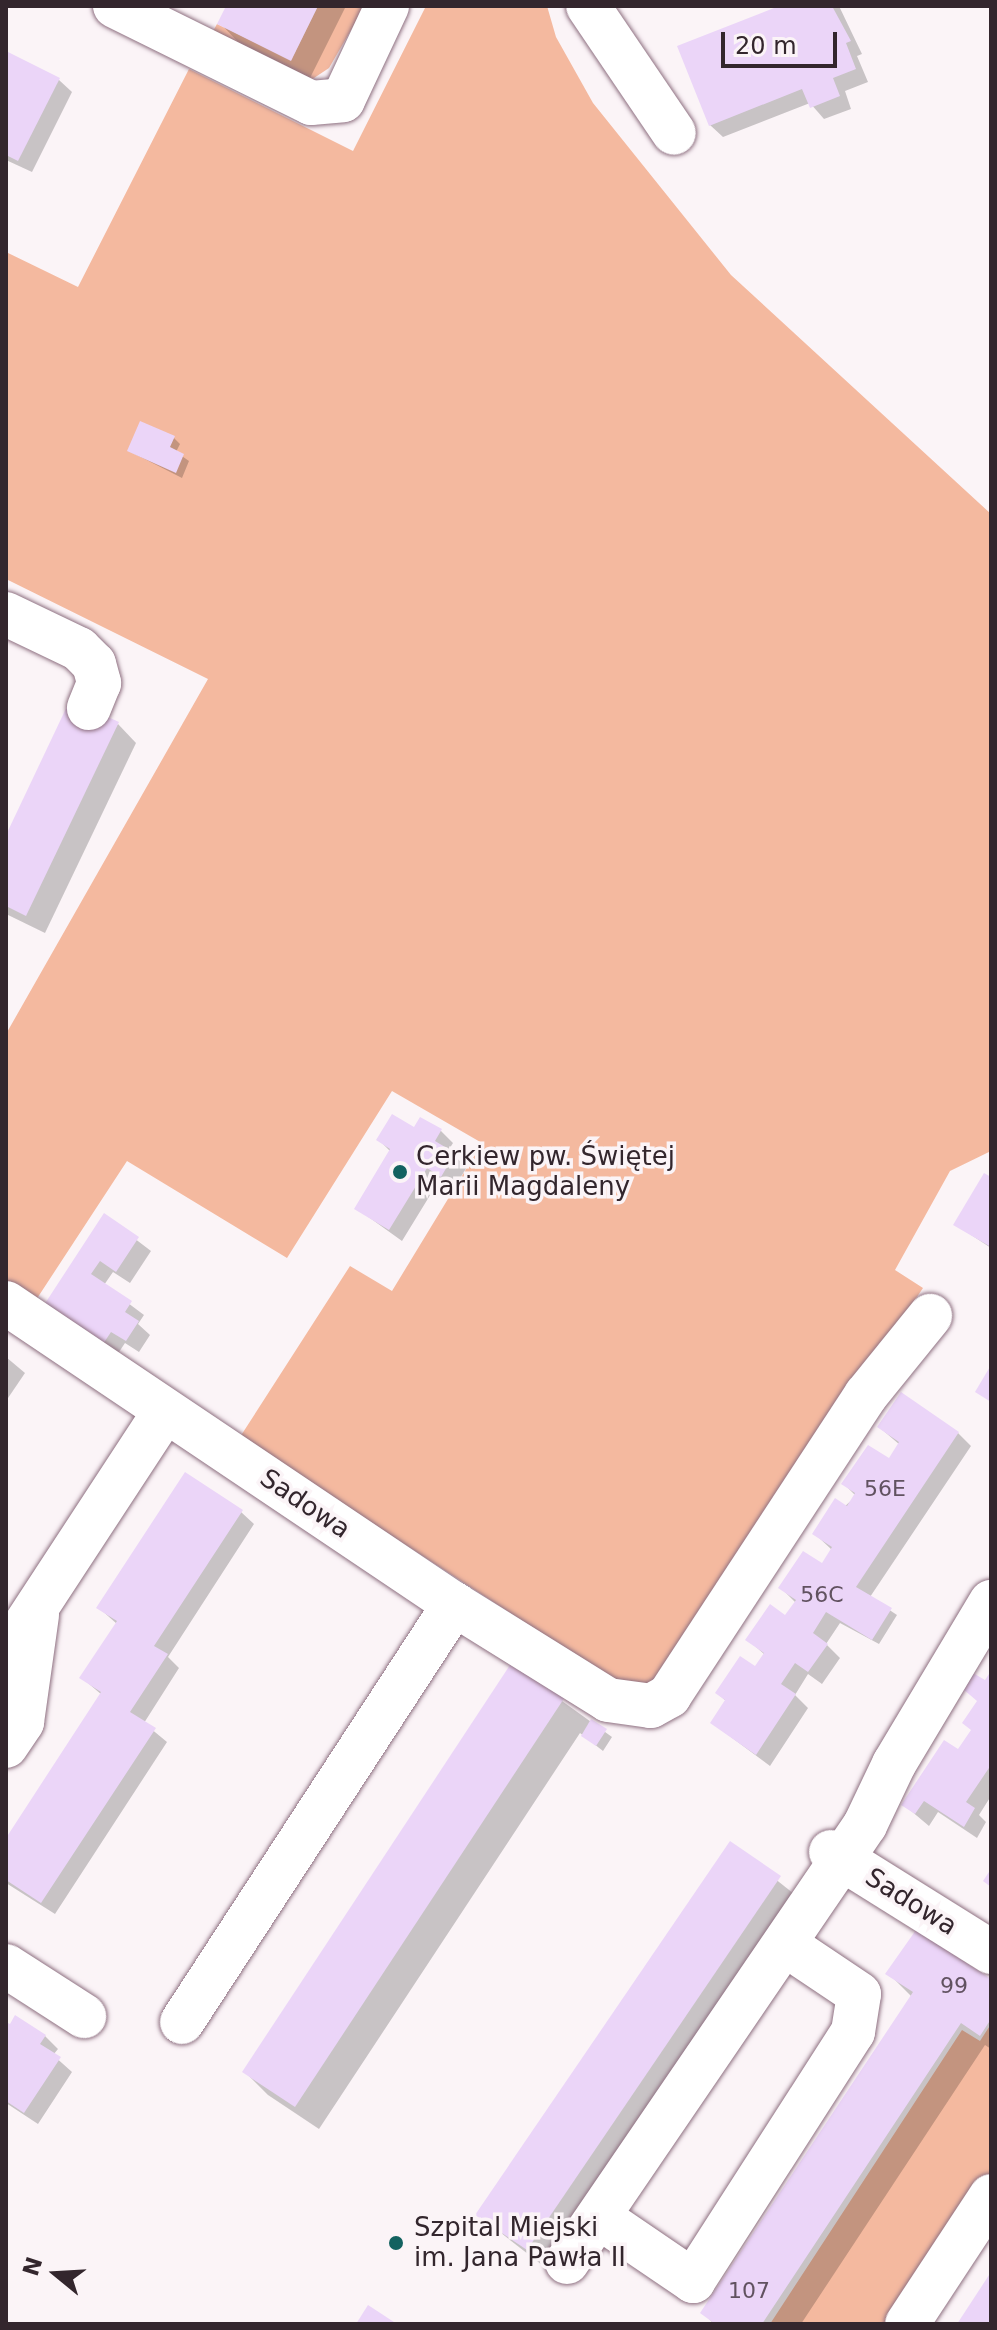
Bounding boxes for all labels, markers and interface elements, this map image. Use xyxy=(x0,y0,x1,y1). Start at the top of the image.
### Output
scale bar xyxy=(725,16,841,66)
text: 20 m xyxy=(735,32,797,60)
place label: Cerkiew pw. Świętej Marii Magdaleny xyxy=(416,1141,675,1202)
marker: Cerkiew pw. Świętej Marii Magdaleny xyxy=(391,1163,409,1181)
street label: Sadowa xyxy=(254,1463,356,1545)
house number: 56E xyxy=(864,1476,906,1502)
house number: 56C xyxy=(800,1582,844,1608)
street label: Sadowa xyxy=(859,1862,963,1942)
house number: 99 xyxy=(940,1973,968,1999)
place label: Szpital Miejski im. Jana Pawła II xyxy=(414,2212,626,2274)
marker: Szpital Miejski im. Jana Pawła II xyxy=(385,2232,407,2254)
north arrow xyxy=(16,2234,96,2314)
text: N xyxy=(18,2254,47,2279)
house number: 107 xyxy=(728,2278,770,2304)

